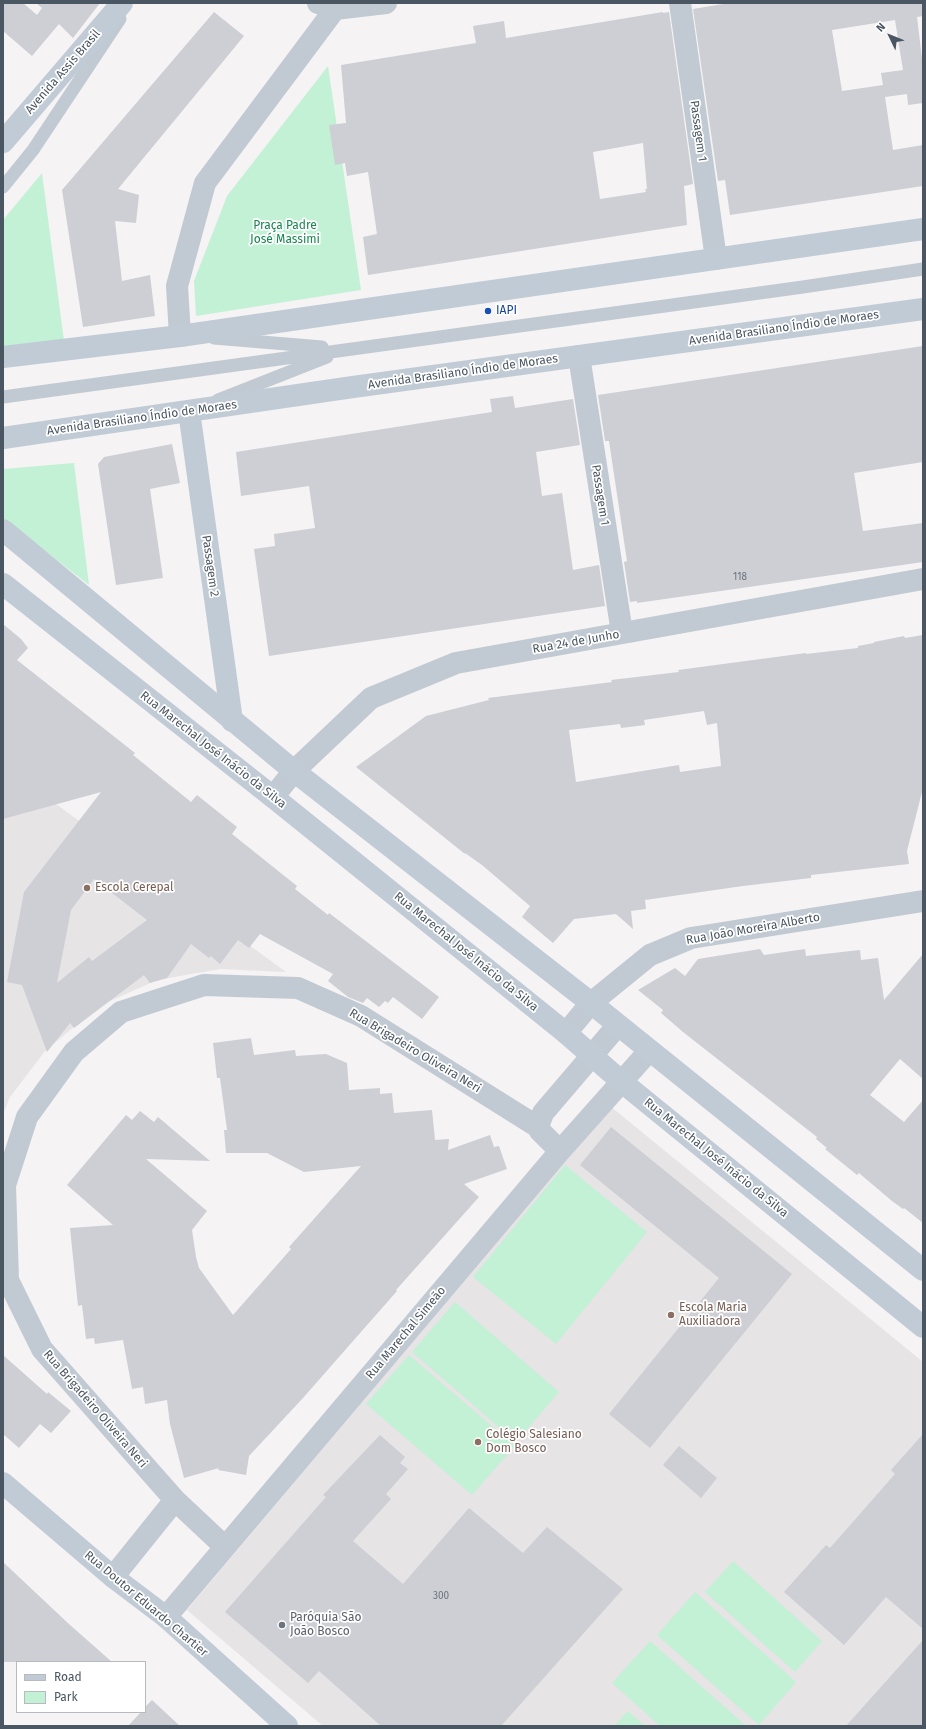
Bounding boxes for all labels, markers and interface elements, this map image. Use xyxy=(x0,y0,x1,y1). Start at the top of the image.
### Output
north arrow xyxy=(870,16,910,56)
text: N xyxy=(874,20,888,35)
street label: Avenida Assis Brasil xyxy=(22,27,104,117)
street label: Passagem 1 xyxy=(687,100,709,162)
park label: Praça Padre José Massimi xyxy=(250,219,320,247)
place label: IAPI xyxy=(496,304,517,318)
marker: IAPI xyxy=(483,306,493,316)
street label: Avenida Brasiliano Índio de Moraes xyxy=(688,308,880,348)
street label: Avenida Brasiliano Índio de Moraes xyxy=(367,352,559,392)
street label: Avenida Brasiliano Índio de Moraes xyxy=(46,398,238,438)
street label: Passagem 1 xyxy=(588,464,612,526)
street label: Passagem 2 xyxy=(199,534,221,598)
house number: 118 xyxy=(733,571,747,583)
street label: Rua 24 de Junho xyxy=(532,627,620,657)
street label: Rua Marechal José Inácio da Silva xyxy=(137,689,289,811)
place label: Escola Cerepal xyxy=(95,881,173,895)
marker: Escola Cerepal xyxy=(82,883,92,893)
street label: Rua Marechal José Inácio da Silva xyxy=(391,889,541,1015)
street label: Rua João Moreira Alberto xyxy=(685,910,821,948)
street label: Rua Brigadeiro Oliveira Neri xyxy=(347,1006,483,1096)
street label: Rua Marechal José Inácio da Silva xyxy=(641,1095,791,1221)
street label: Rua Marechal Simeão xyxy=(363,1284,449,1382)
place label: Escola Maria Auxiliadora xyxy=(679,1301,747,1329)
marker: Escola Maria Auxiliadora xyxy=(666,1310,676,1320)
street label: Rua Brigadeiro Oliveira Neri xyxy=(40,1347,150,1471)
place label: Colégio Salesiano Dom Bosco xyxy=(486,1428,582,1456)
marker: Colégio Salesiano Dom Bosco xyxy=(473,1437,483,1447)
street label: Rua Doutor Eduardo Chartier xyxy=(81,1548,211,1660)
house number: 300 xyxy=(433,1590,449,1602)
place label: Paróquia São João Bosco xyxy=(290,1611,361,1639)
marker: Paróquia São João Bosco xyxy=(277,1620,287,1630)
legend xyxy=(16,1661,146,1713)
text: Road xyxy=(54,1670,82,1684)
text: Park xyxy=(54,1690,78,1704)

